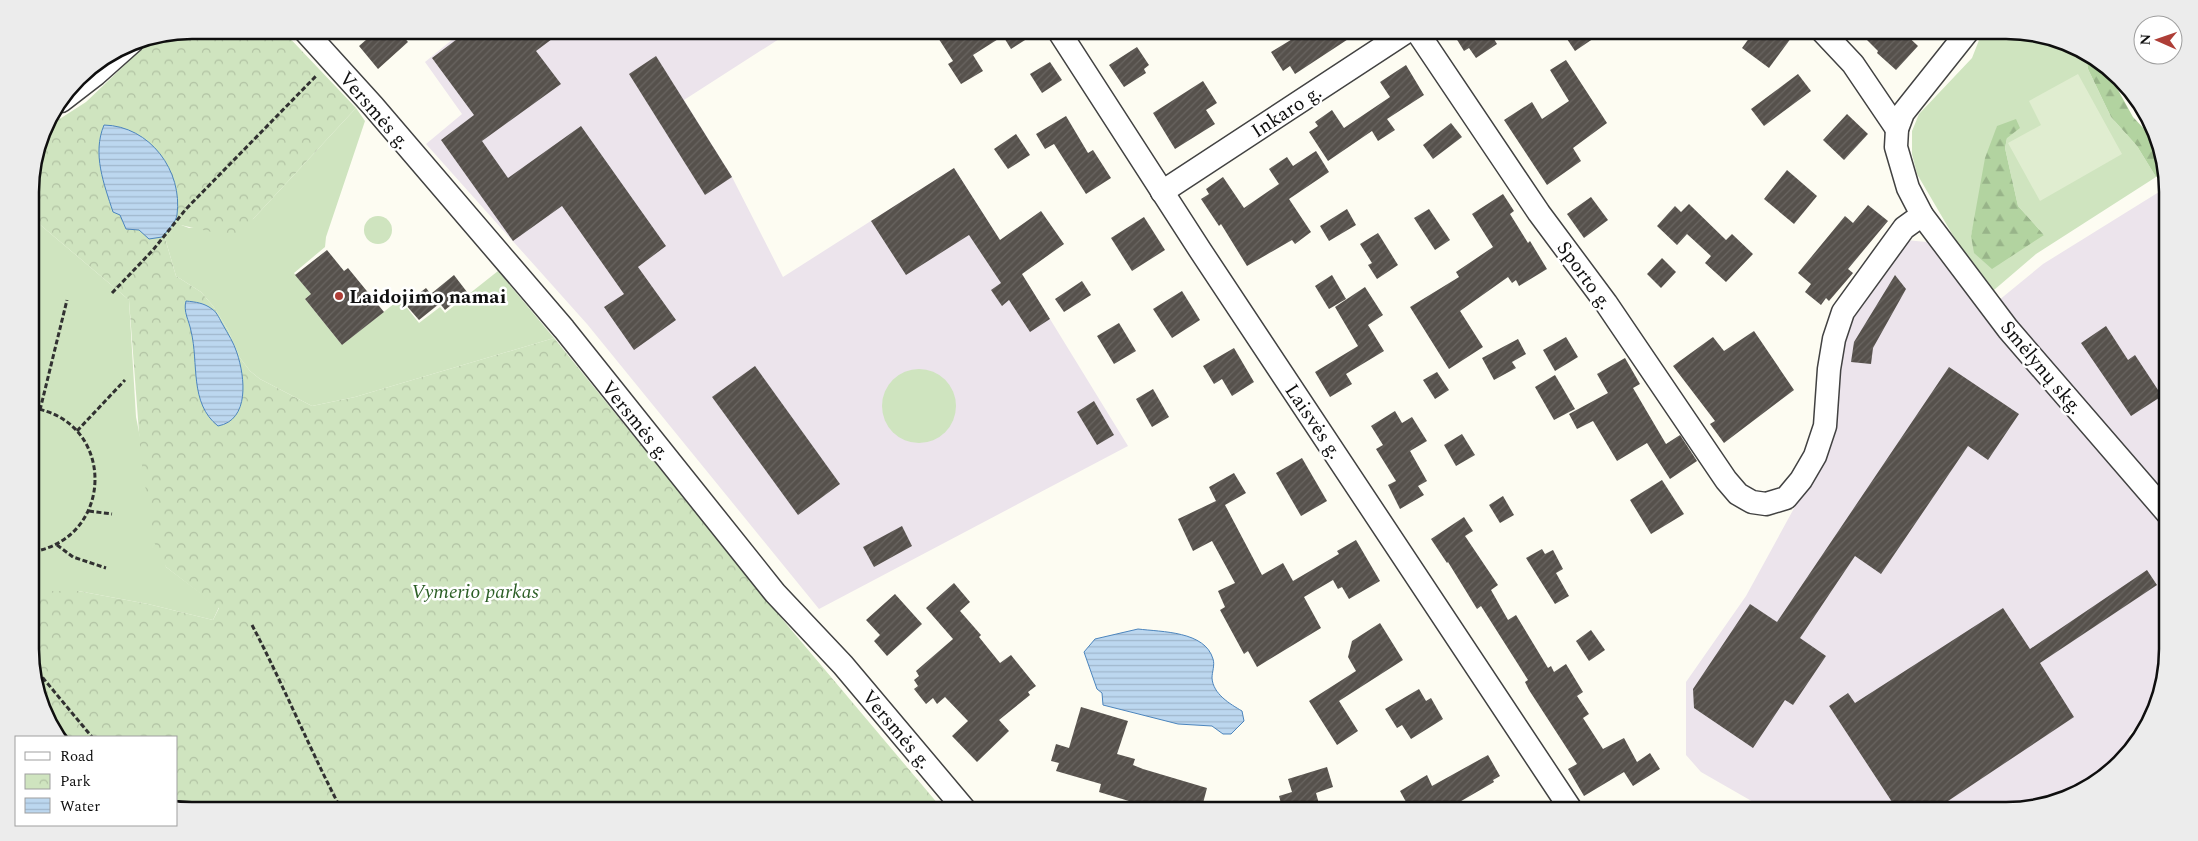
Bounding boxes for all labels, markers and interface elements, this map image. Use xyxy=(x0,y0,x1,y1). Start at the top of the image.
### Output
north arrow xyxy=(2133,15,2183,65)
text: N xyxy=(2135,33,2156,46)
street label: Versmės g. xyxy=(332,65,417,157)
street label: Inkaro g. xyxy=(1245,78,1328,146)
street label: Sporto g. xyxy=(1549,235,1619,316)
place label: Laidojimo namai xyxy=(349,282,506,312)
marker: Laidojimo namai xyxy=(333,290,345,302)
street label: Smėlynų skg. xyxy=(1993,314,2090,421)
street label: Versmės g. xyxy=(593,374,677,467)
street label: Laisvės g. xyxy=(1277,378,1349,465)
park label: Vymerio parkas xyxy=(411,577,539,607)
street label: Versmės g. xyxy=(854,683,938,776)
legend xyxy=(15,736,178,826)
text: Road xyxy=(60,745,94,768)
text: Park xyxy=(60,770,91,793)
text: Water xyxy=(60,795,100,818)

